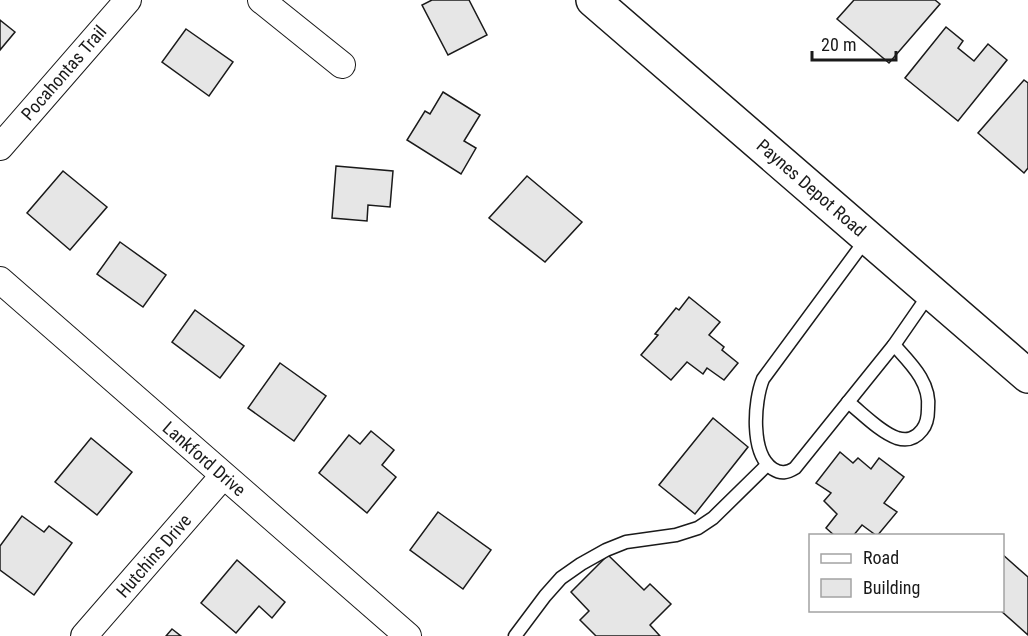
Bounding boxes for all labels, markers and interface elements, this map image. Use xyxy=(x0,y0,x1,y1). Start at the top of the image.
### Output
street label: Pocahontas Trail xyxy=(17,21,111,124)
scale bar xyxy=(812,24,896,62)
text: 20 m xyxy=(821,34,856,55)
street label: Paynes Depot Road xyxy=(753,135,870,241)
street label: Lankford Drive xyxy=(159,417,250,500)
street label: Hutchins Drive xyxy=(112,510,195,602)
legend xyxy=(809,534,1004,612)
text: Road xyxy=(863,547,899,568)
text: Building xyxy=(863,577,920,598)

